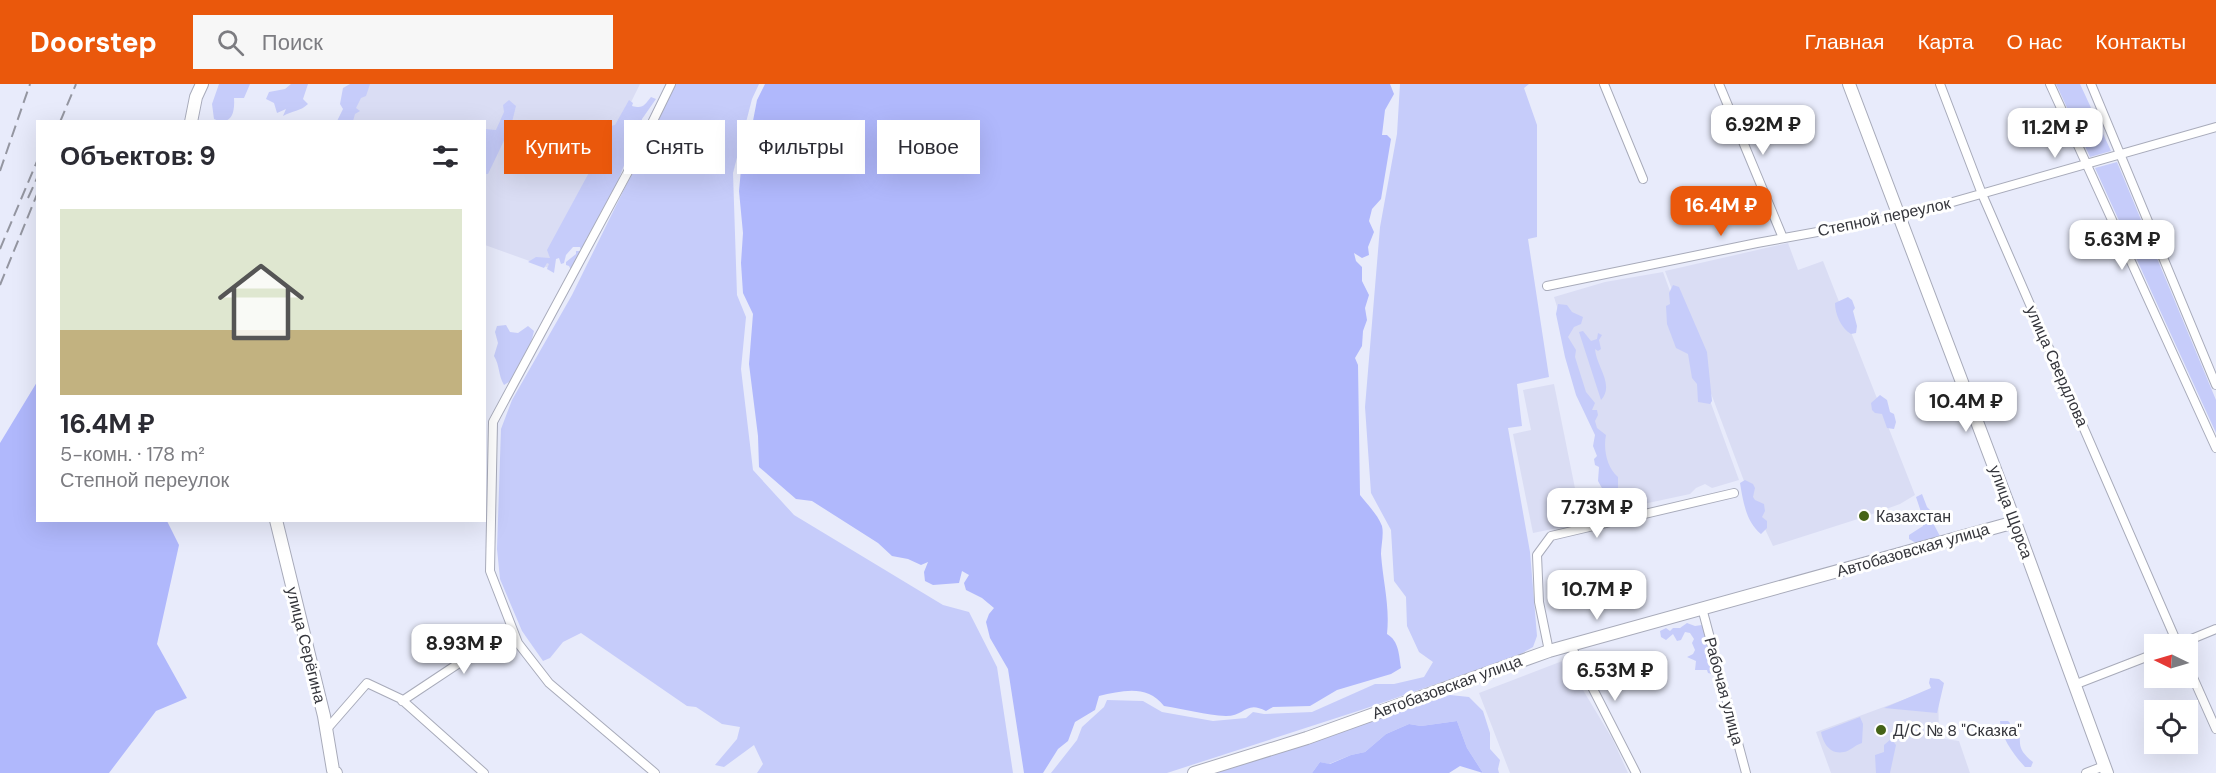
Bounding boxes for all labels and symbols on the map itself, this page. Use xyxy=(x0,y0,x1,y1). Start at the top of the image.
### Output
pin: 6.92M ₽ xyxy=(1708,105,1818,156)
pin: 11.2M ₽ xyxy=(2000,108,2110,159)
pin: 16.4M ₽ xyxy=(1666,186,1776,237)
street label: Степной переулок xyxy=(1816,192,1953,241)
pin: 5.63M ₽ xyxy=(2067,220,2177,271)
street label: улица Свердлова xyxy=(2021,302,2093,430)
pin: 10.4M ₽ xyxy=(1911,382,2021,433)
street label: улица Щорса xyxy=(1984,462,2038,562)
pin: 7.73M ₽ xyxy=(1542,488,1652,539)
place label: Казахстан xyxy=(1876,506,1951,527)
marker: Казахстан xyxy=(1857,509,1871,523)
street label: Автобазовская улица xyxy=(1834,518,1992,582)
pin: 10.7M ₽ xyxy=(1542,570,1652,621)
street label: улица Серёгина xyxy=(281,585,331,705)
pin: 8.93M ₽ xyxy=(409,624,519,675)
north arrow xyxy=(2144,634,2198,688)
street label: Рабочая улица xyxy=(1700,635,1749,747)
street label: Автобазовская улица xyxy=(1369,650,1525,724)
pin: 6.53M ₽ xyxy=(1560,651,1670,702)
place label: Д/С № 8 "Сказка" xyxy=(1893,720,2022,741)
marker: Д/С № 8 "Сказка" xyxy=(1874,723,1888,737)

